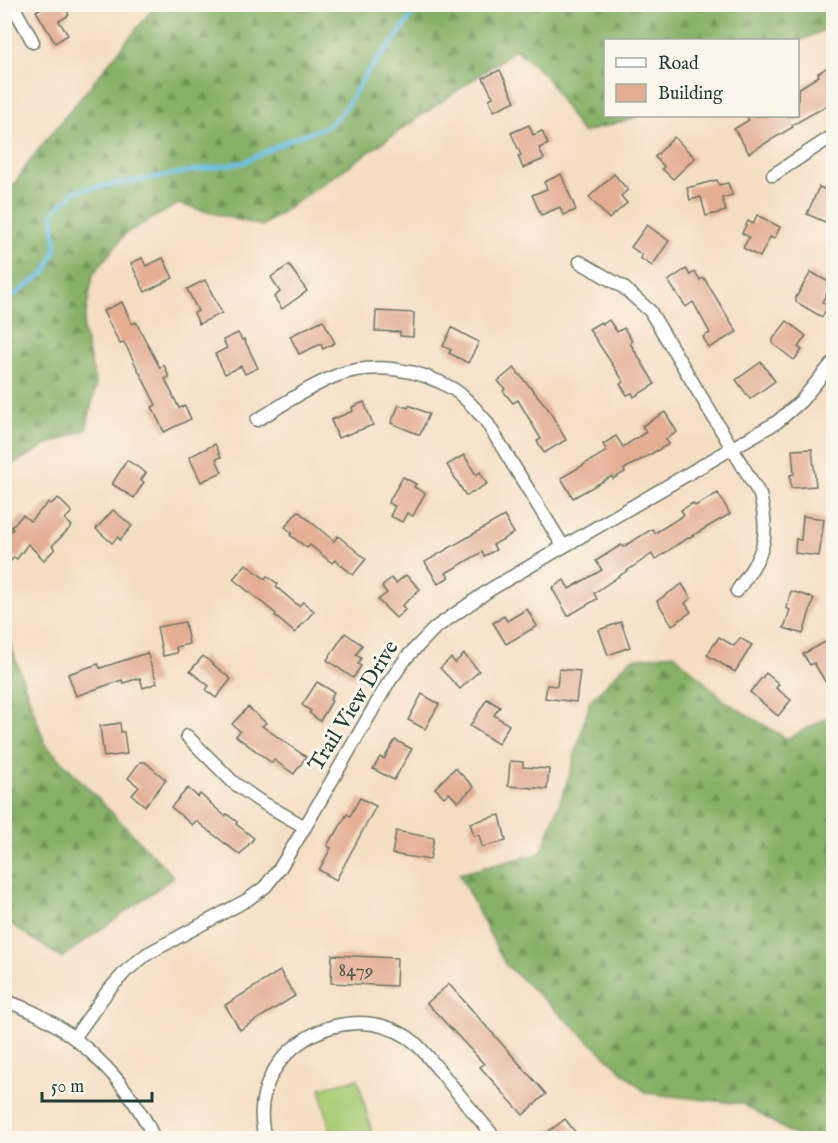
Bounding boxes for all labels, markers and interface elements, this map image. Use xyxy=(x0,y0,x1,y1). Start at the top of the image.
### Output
legend xyxy=(604,39,799,117)
text: Road xyxy=(658,53,699,76)
text: Building xyxy=(658,83,723,106)
street label: Trail View Drive xyxy=(303,635,405,777)
house number: 8479 xyxy=(338,958,374,983)
scale bar xyxy=(42,1065,152,1103)
text: 50 m xyxy=(51,1076,84,1099)

